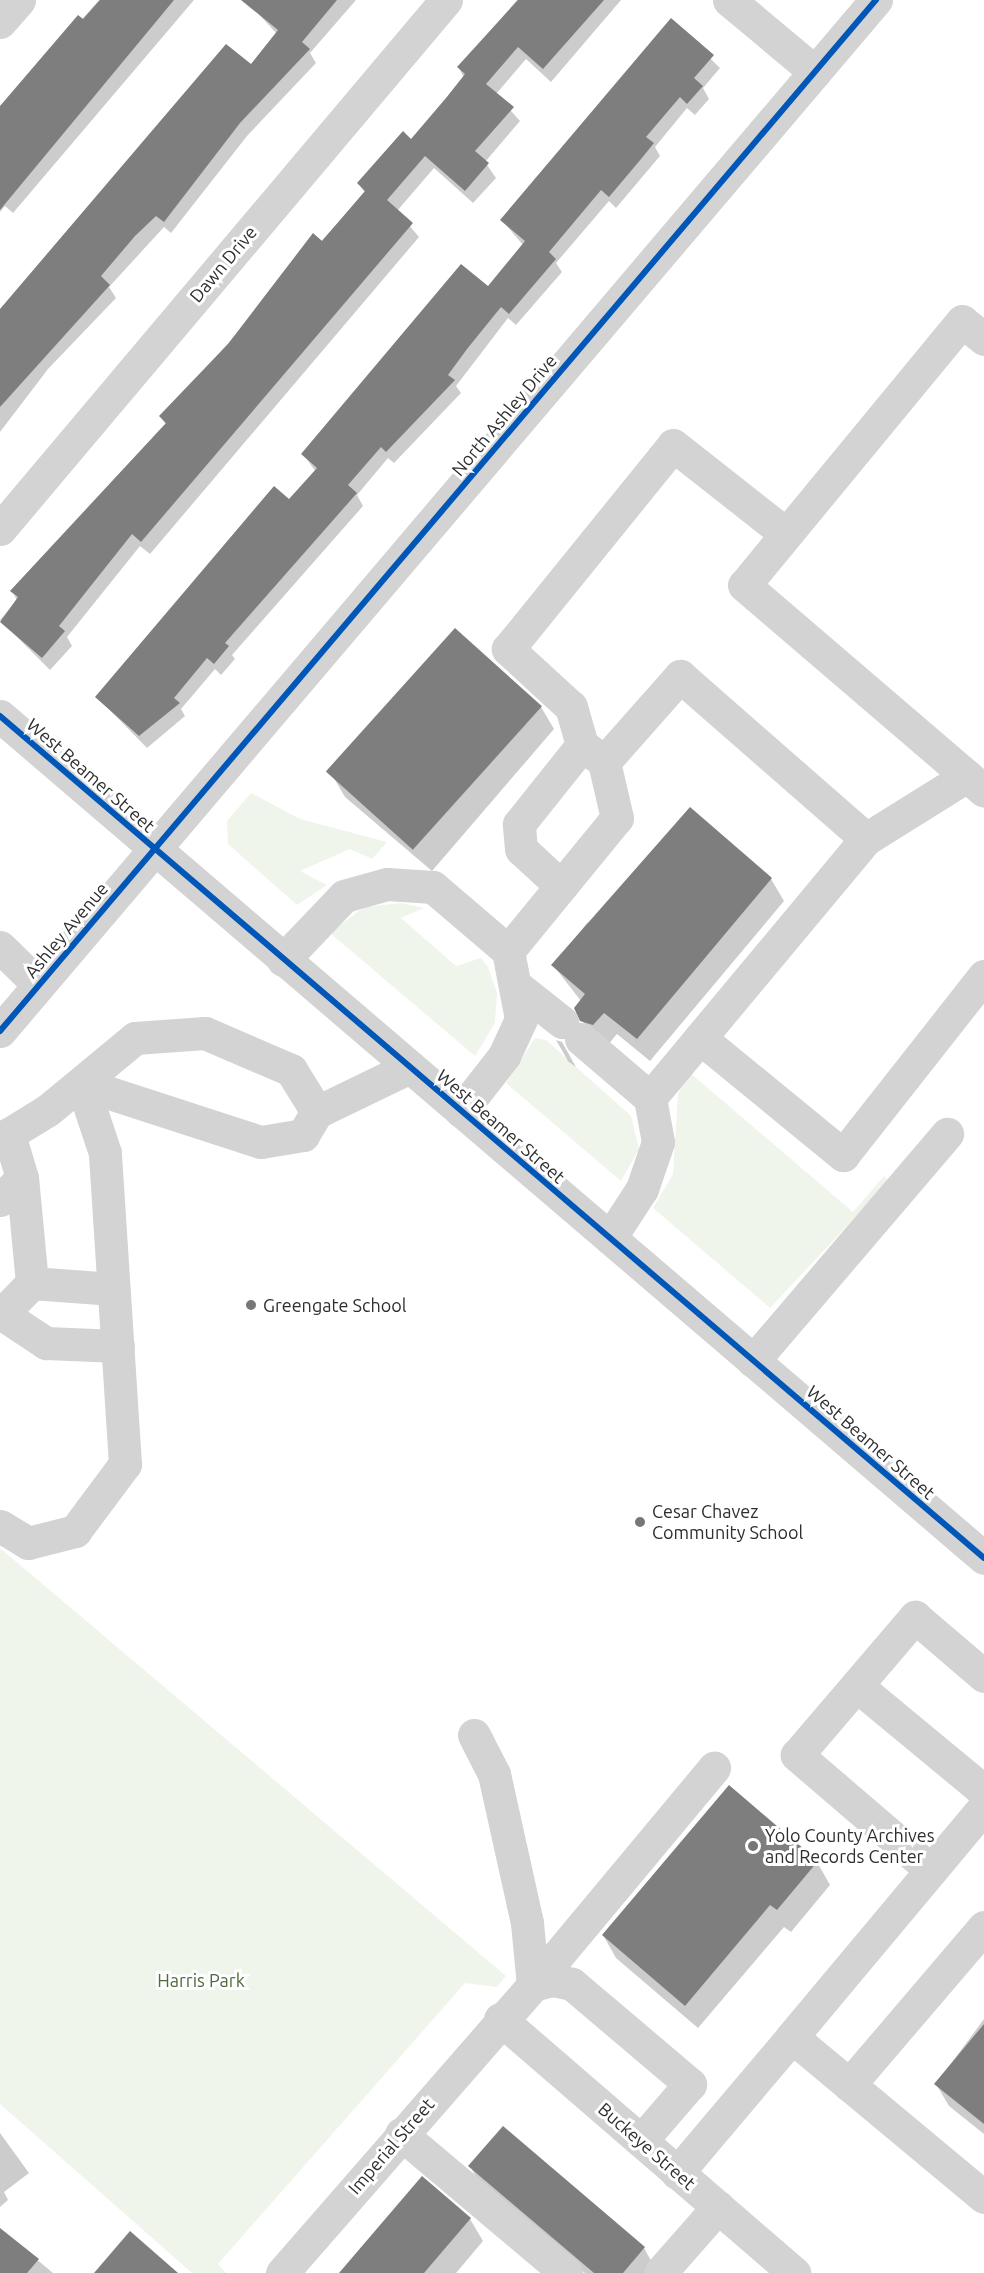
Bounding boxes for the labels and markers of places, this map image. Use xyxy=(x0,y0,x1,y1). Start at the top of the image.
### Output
place label: Greengate School xyxy=(263,1294,406,1316)
marker: Greengate School xyxy=(244,1298,258,1312)
place label: Cesar Chavez Community School xyxy=(652,1501,803,1544)
marker: Cesar Chavez Community School xyxy=(633,1515,647,1529)
place label: Yolo County Archives and Records Center xyxy=(765,1825,935,1868)
marker: Yolo County Archives and Records Center xyxy=(746,1839,760,1853)

